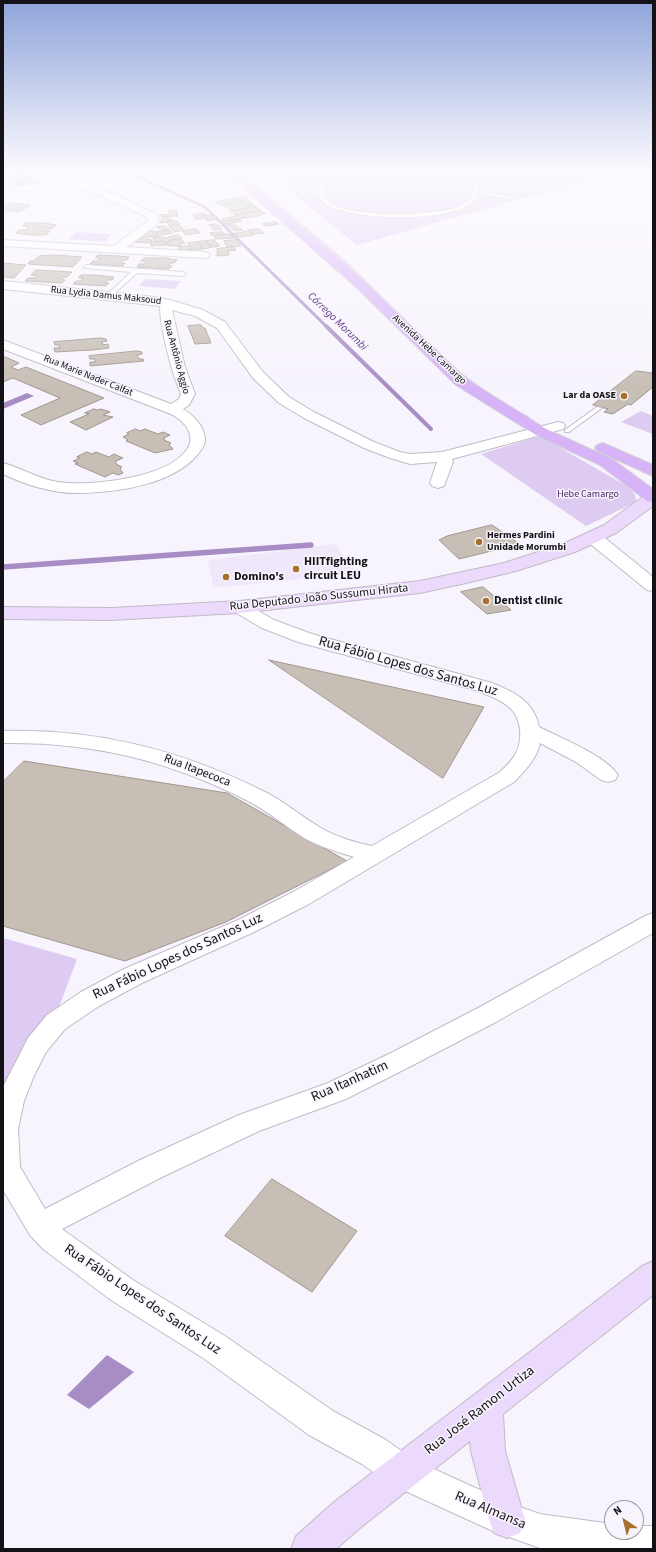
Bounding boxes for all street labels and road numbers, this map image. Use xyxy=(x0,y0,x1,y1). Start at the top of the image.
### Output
street label: Rua Lydia Damus Maksoud xyxy=(50,284,162,308)
street label: Avenida Hebe Camargo xyxy=(389,312,469,388)
street label: Rua Antônio Aggio xyxy=(160,319,192,395)
street label: Rua Marie Nader Calfat xyxy=(42,353,134,399)
street label: Rua Deputado João Sussumu Hirata xyxy=(229,581,409,615)
street label: Rua Fábio Lopes dos Santos Luz xyxy=(317,633,499,701)
street label: Rua Itapecoca xyxy=(161,752,233,790)
street label: Rua Fábio Lopes dos Santos Luz xyxy=(90,910,266,1004)
street label: Rua Itanhatim xyxy=(309,1058,391,1106)
street label: Rua Fábio Lopes dos Santos Luz xyxy=(60,1241,224,1359)
street label: Rua José Ramon Urtiza xyxy=(422,1363,538,1459)
street label: Rua Almansa xyxy=(452,1488,528,1534)

